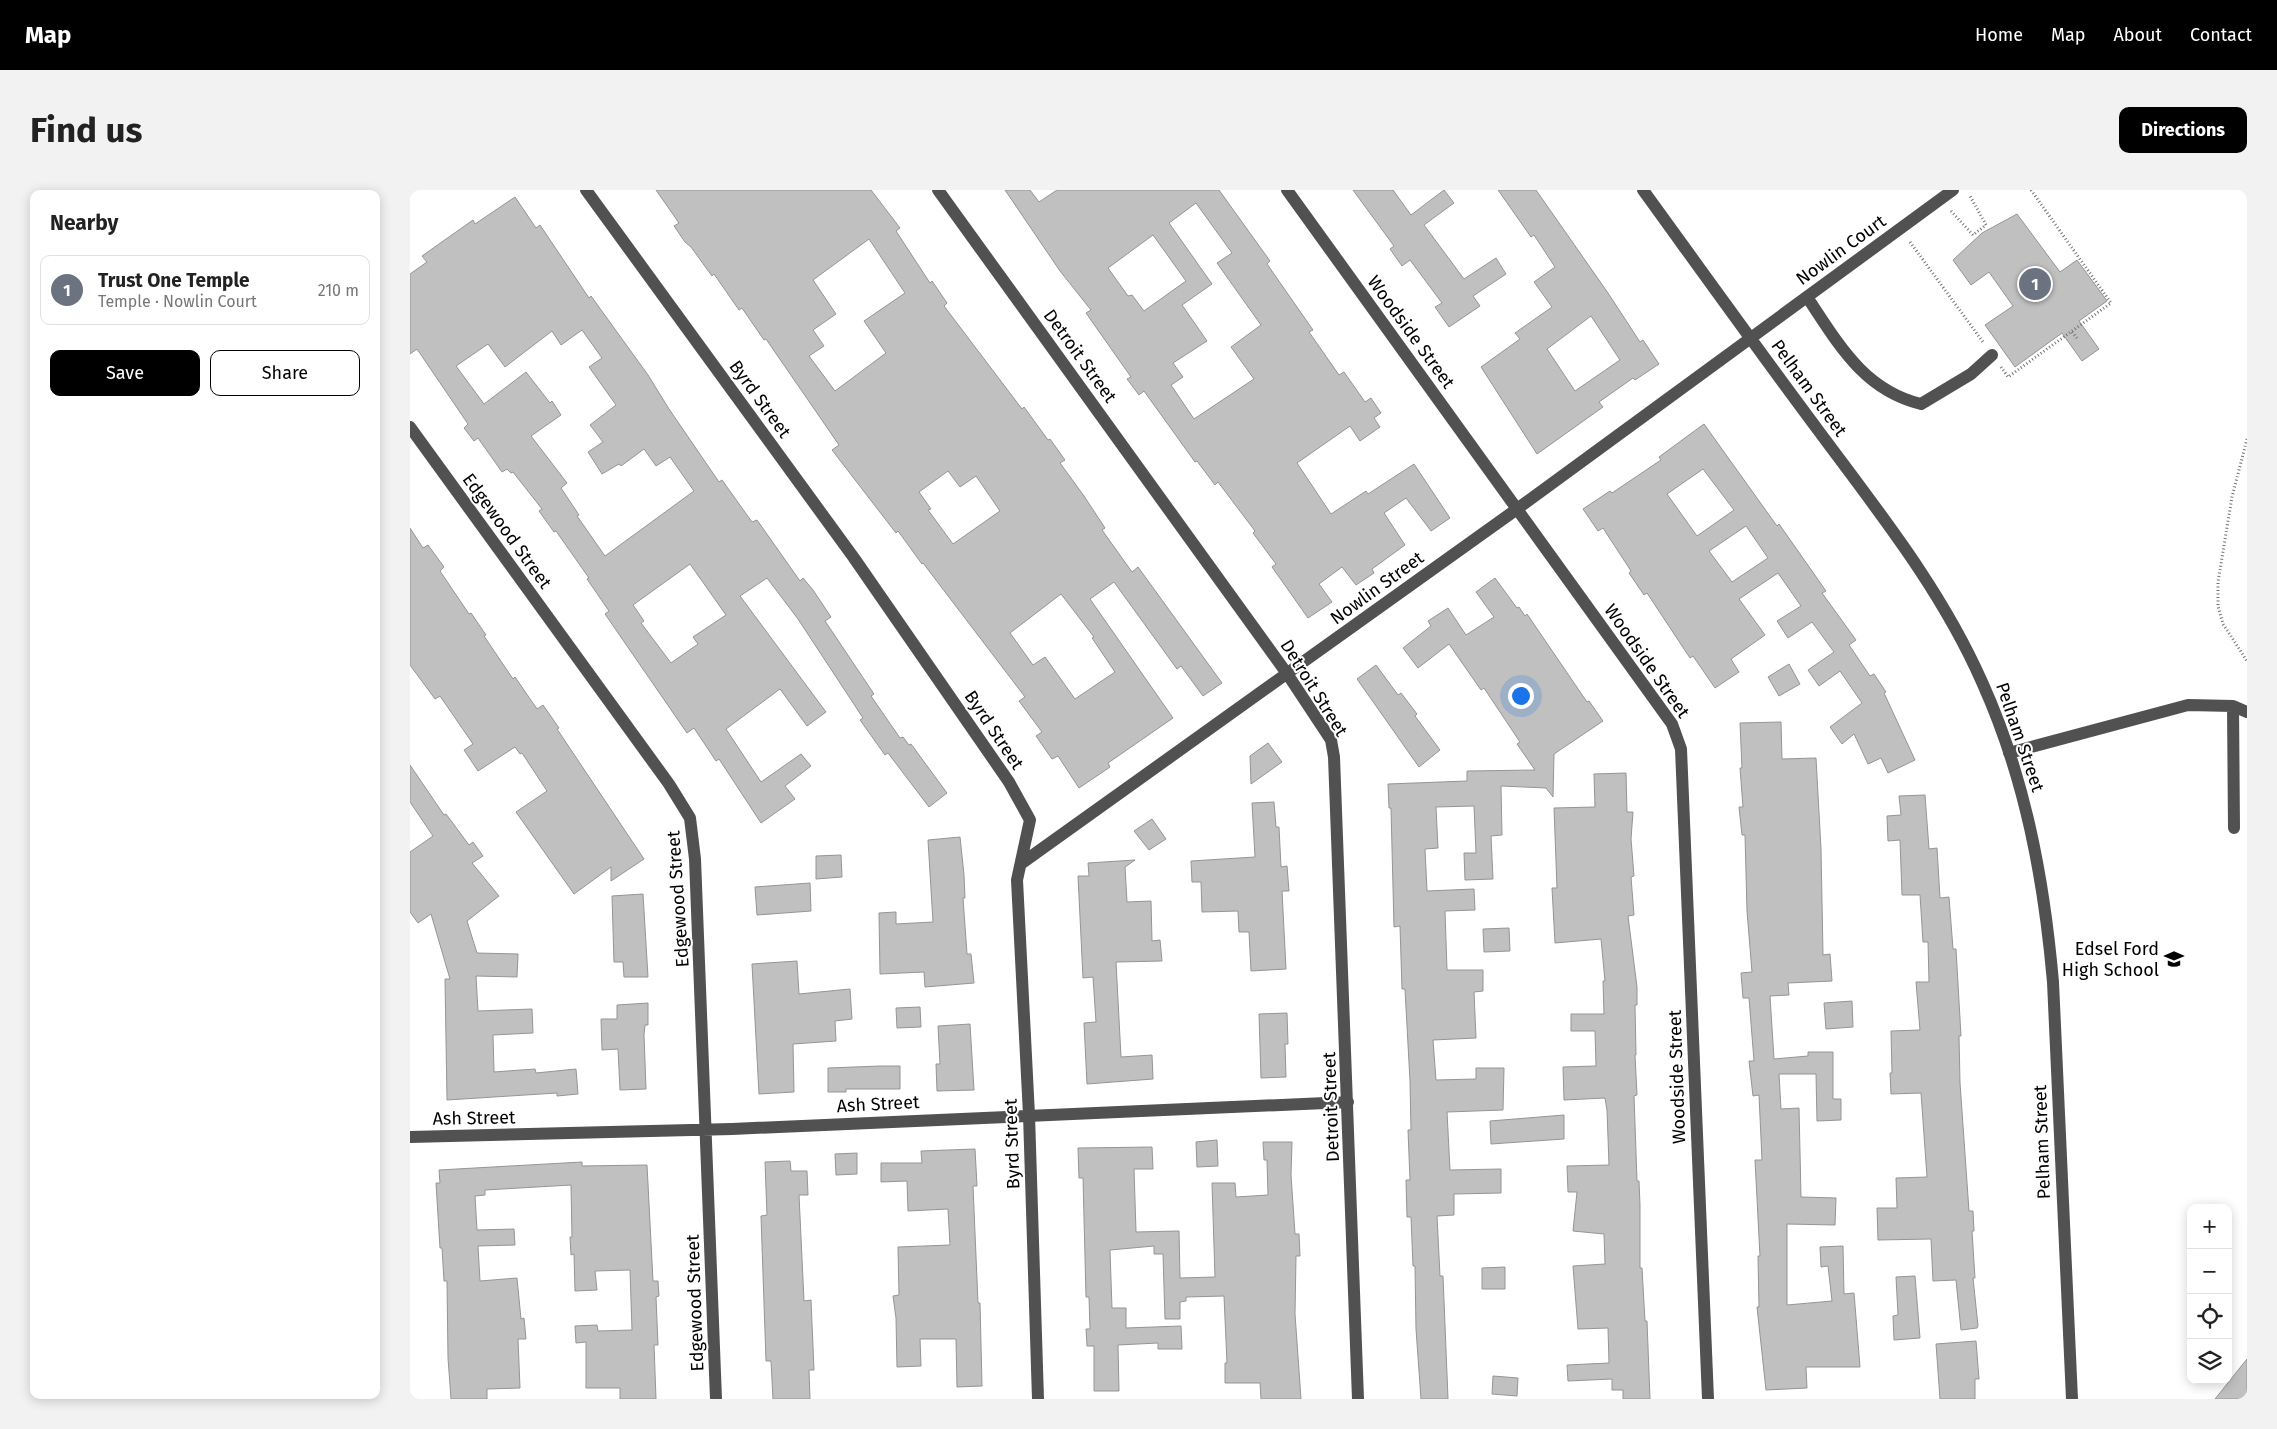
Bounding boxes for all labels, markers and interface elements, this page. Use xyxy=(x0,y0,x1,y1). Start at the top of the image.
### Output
text: Map xyxy=(25,21,71,49)
text: Home xyxy=(1975,24,2023,46)
text: Map xyxy=(2051,24,2085,46)
text: About xyxy=(2113,24,2162,46)
text: Contact xyxy=(2190,24,2252,46)
button: Directions xyxy=(2119,107,2247,153)
text: Find us xyxy=(30,109,142,151)
text: Nearby xyxy=(50,210,118,236)
street label: Nowlin Court xyxy=(1792,210,1891,290)
pin: 1 xyxy=(2019,265,2051,303)
text: Trust One Temple xyxy=(98,269,249,292)
street label: Woodside Street xyxy=(1363,271,1460,393)
text: 1 xyxy=(63,281,71,300)
text: 210 m xyxy=(318,281,359,300)
text: Temple · Nowlin Court xyxy=(98,292,257,311)
street label: Detroit Street xyxy=(1039,305,1122,407)
street label: Pelham Street xyxy=(1766,335,1852,441)
button: Save xyxy=(50,350,200,396)
button: Share xyxy=(210,350,360,396)
street label: Byrd Street xyxy=(724,356,796,443)
street label: Edgewood Street xyxy=(458,469,557,593)
street label: Nowlin Street xyxy=(1326,546,1428,629)
street label: Woodside Street xyxy=(1600,600,1695,723)
street label: Detroit Street xyxy=(1276,636,1353,741)
street label: Pelham Street xyxy=(1991,679,2049,795)
your location xyxy=(1508,683,1534,709)
street label: Byrd Street xyxy=(960,686,1029,774)
street label: Edgewood Street xyxy=(662,829,694,968)
place label: Edsel Ford High School xyxy=(2062,938,2159,981)
school or university icon: Edsel Ford High School xyxy=(2163,948,2185,970)
street label: Woodside Street xyxy=(1664,1009,1690,1144)
street label: Detroit Street xyxy=(1318,1051,1344,1162)
street label: Pelham Street xyxy=(2029,1084,2055,1200)
street label: Ash Street xyxy=(836,1091,920,1117)
street label: Byrd Street xyxy=(999,1098,1025,1190)
street label: Ash Street xyxy=(432,1106,516,1130)
map controls xyxy=(2187,1204,2232,1384)
button: + xyxy=(2187,1204,2232,1249)
street label: Edgewood Street xyxy=(682,1234,708,1372)
button: − xyxy=(2187,1249,2232,1294)
button: locate xyxy=(2187,1294,2232,1339)
button: layers xyxy=(2187,1339,2232,1384)

